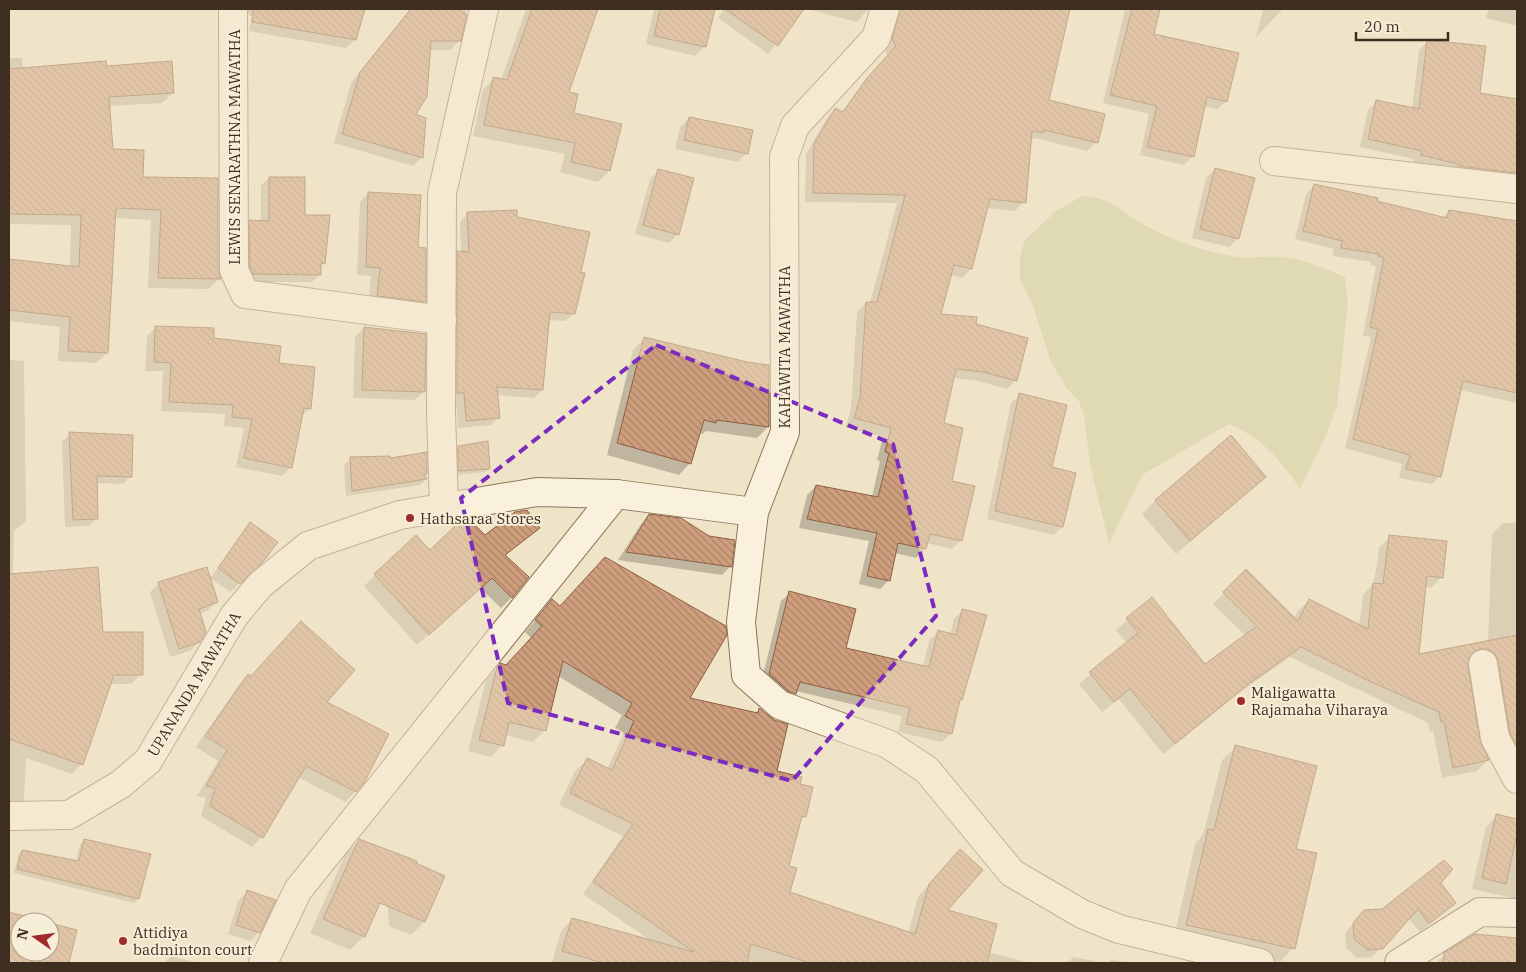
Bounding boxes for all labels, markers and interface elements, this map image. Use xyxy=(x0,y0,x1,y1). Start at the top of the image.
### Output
scale bar xyxy=(1356,10,1448,42)
text: 20 m xyxy=(1364,17,1400,36)
street label: LEWIS SENARATHNA MAWATHA xyxy=(225,29,244,265)
street label: KAHAWITA MAWATHA xyxy=(775,265,794,429)
place label: Hathsaraa Stores xyxy=(420,509,541,528)
marker: Hathsaraa Stores xyxy=(404,512,416,524)
street label: UPANANDA MAWATHA xyxy=(143,608,245,760)
place label: Maligawatta Rajamaha Viharaya xyxy=(1251,683,1388,719)
marker: Maligawatta Rajamaha Viharaya xyxy=(1235,695,1247,707)
north arrow xyxy=(10,912,60,962)
place label: Attidiya badminton court xyxy=(133,923,252,959)
text: N xyxy=(12,926,32,941)
marker: Attidiya badminton court xyxy=(117,935,129,947)

